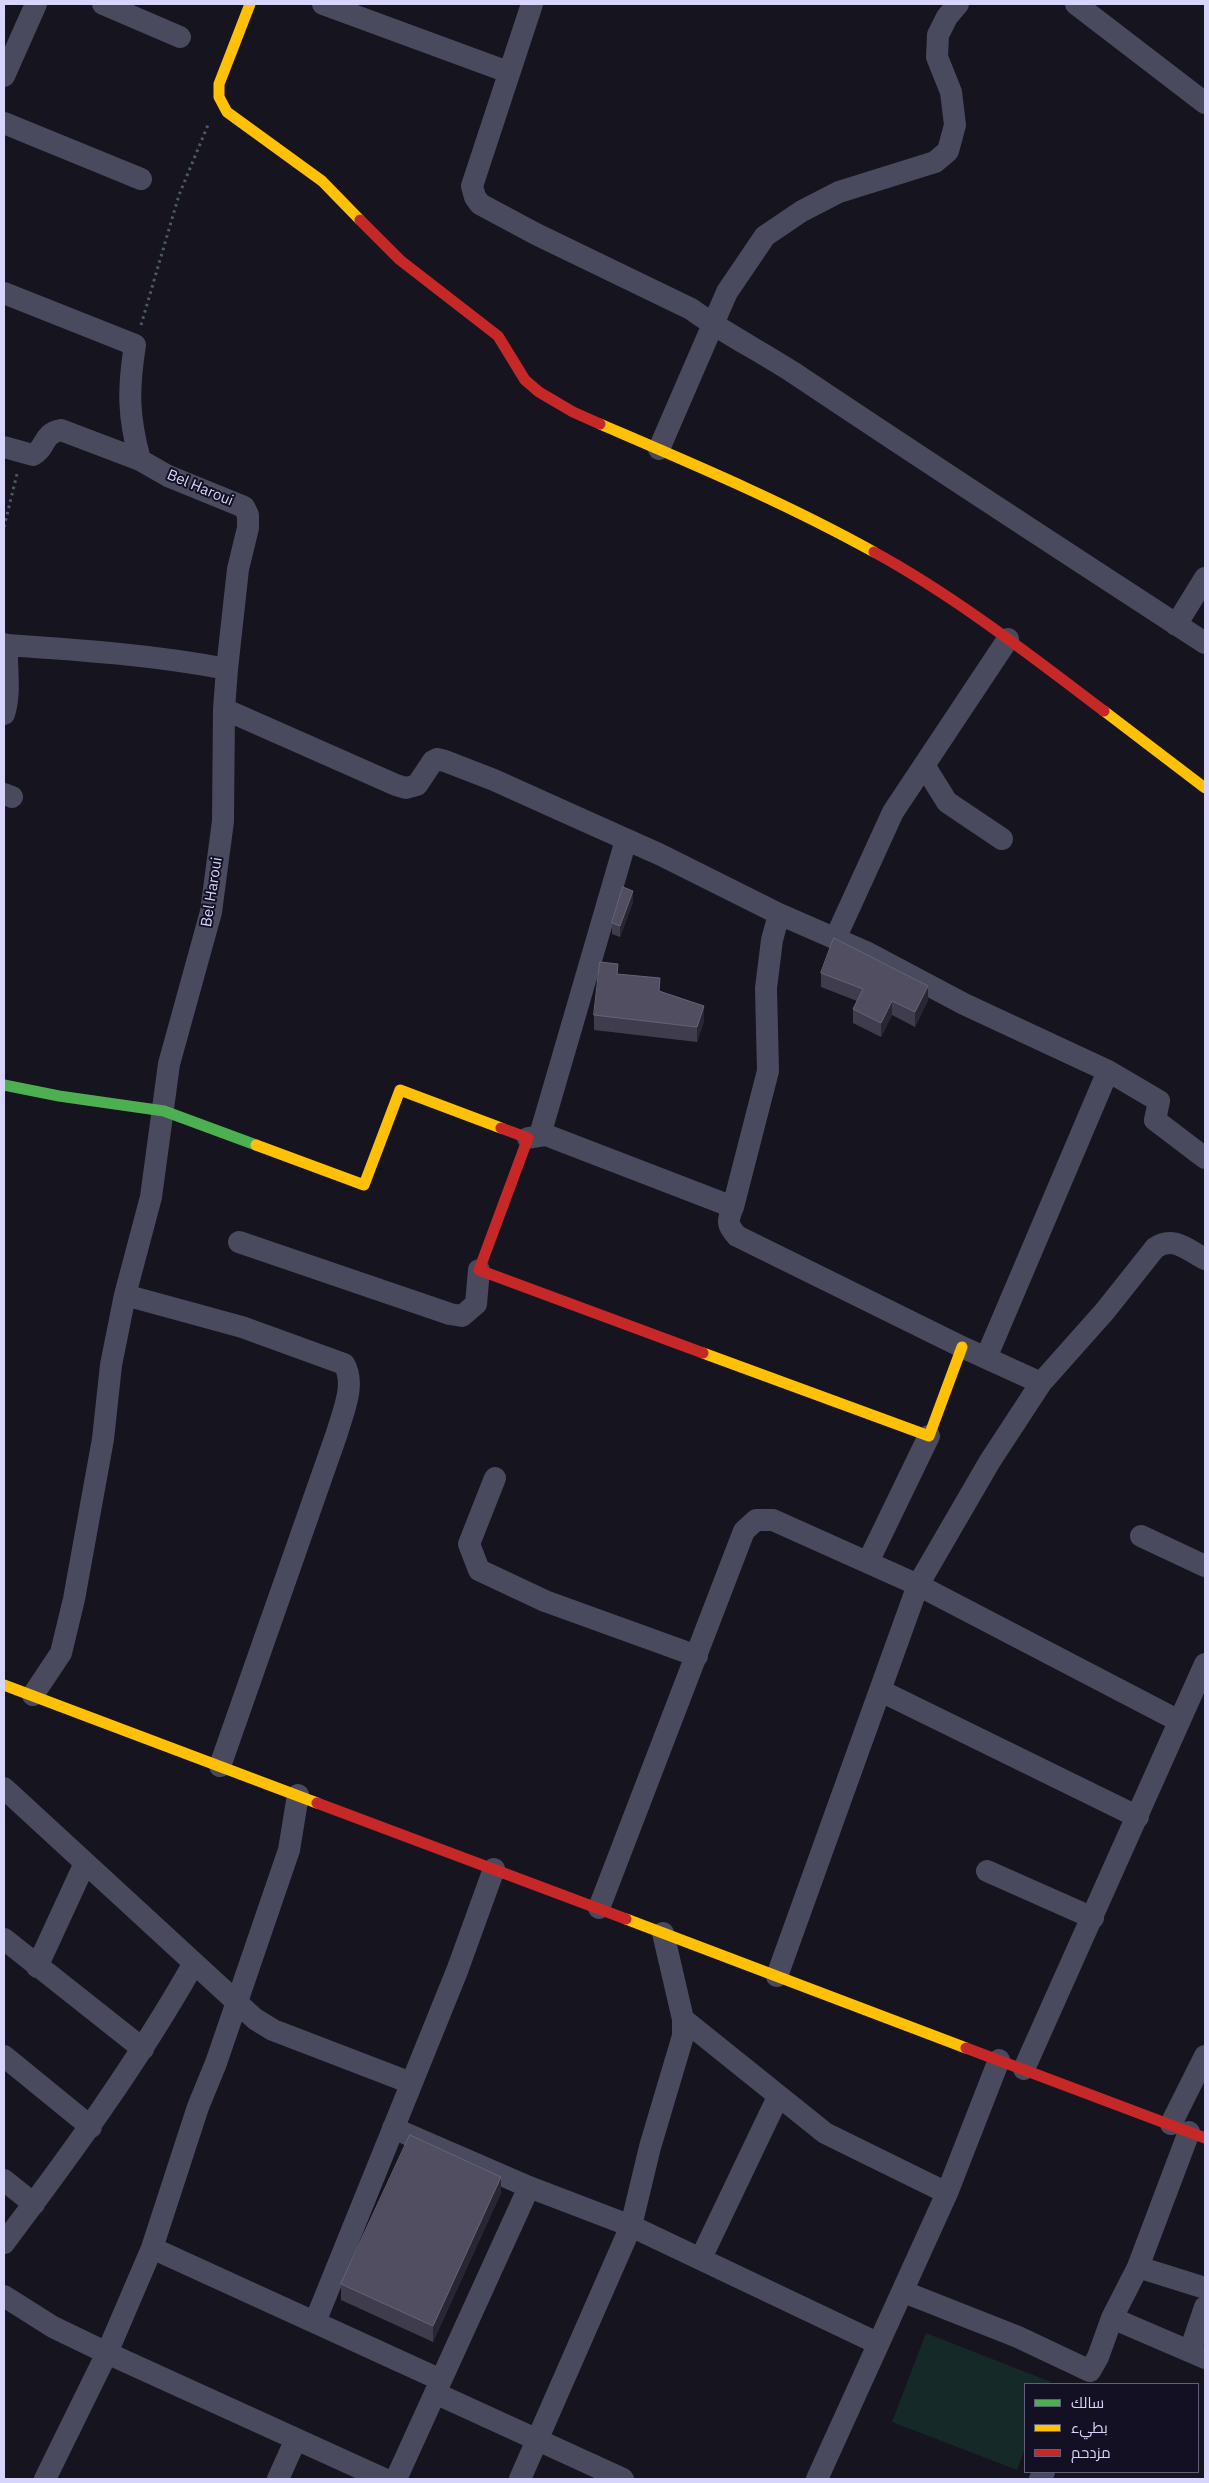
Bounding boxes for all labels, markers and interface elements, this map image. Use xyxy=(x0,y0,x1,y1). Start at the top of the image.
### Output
street label: Bel Haroui xyxy=(164,466,236,510)
street label: Bel Haroui xyxy=(198,856,226,928)
legend xyxy=(1024,2383,1199,2473)
text: سالك xyxy=(1071,2393,1104,2412)
text: بطيء xyxy=(1071,2418,1108,2437)
text: مزدحم xyxy=(1071,2443,1111,2462)

